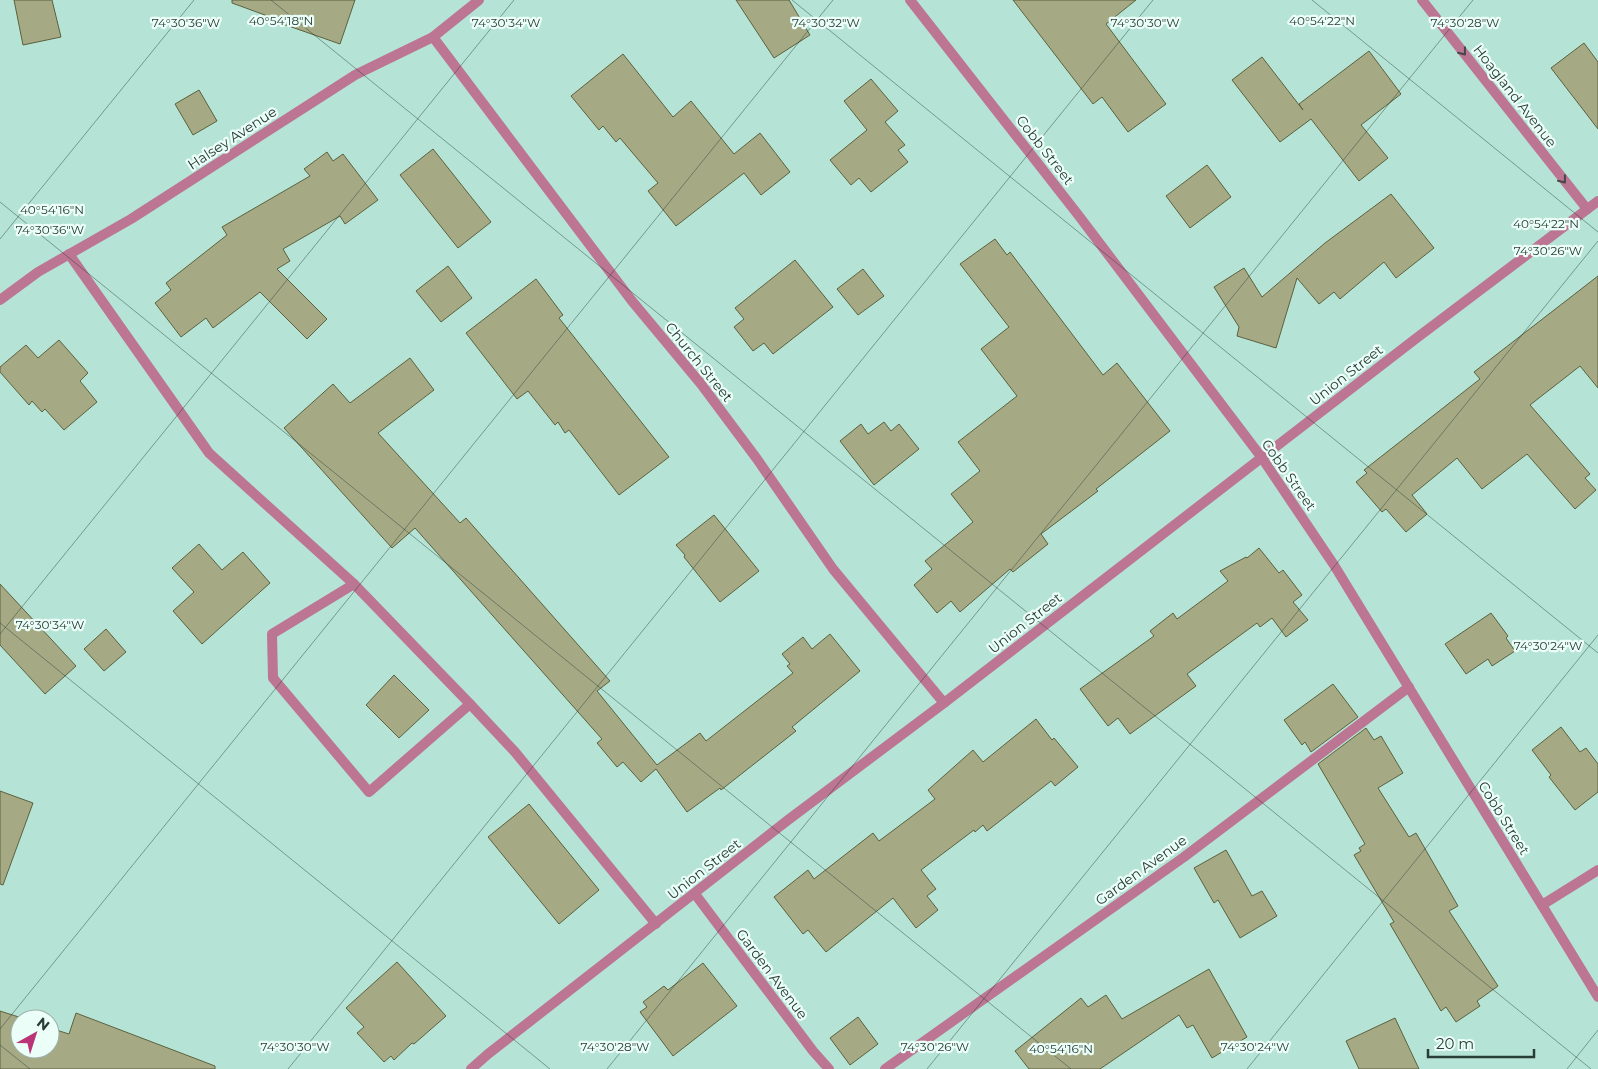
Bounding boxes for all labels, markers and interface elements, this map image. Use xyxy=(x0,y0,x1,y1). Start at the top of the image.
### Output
text: 40°54'18"N xyxy=(249,13,313,28)
text: 40°54'22"N xyxy=(1289,13,1355,28)
text: 74°30'36"W xyxy=(152,15,220,30)
text: 74°30'34"W xyxy=(472,15,540,30)
text: 74°30'32"W xyxy=(792,15,860,30)
text: 74°30'30"W xyxy=(1110,15,1180,30)
text: 74°30'28"W xyxy=(1431,15,1499,30)
street label: Hoagland Avenue xyxy=(1469,41,1561,151)
one-way arrow xyxy=(1457,46,1466,56)
street label: Halsey Avenue xyxy=(184,102,280,174)
street label: Cobb Street xyxy=(1012,112,1078,189)
one-way arrow xyxy=(1558,174,1566,183)
text: 40°54'16"N xyxy=(20,202,84,217)
text: 40°54'22"N xyxy=(1513,216,1579,231)
text: 74°30'36"W xyxy=(16,222,84,237)
text: 74°30'26"W xyxy=(1514,243,1582,258)
street label: Church Street xyxy=(661,318,737,406)
street label: Union Street xyxy=(1306,340,1387,409)
street label: Cobb Street xyxy=(1258,436,1320,515)
street label: Union Street xyxy=(985,588,1066,657)
text: 74°30'34"W xyxy=(16,617,84,632)
text: 74°30'24"W xyxy=(1514,638,1582,653)
street label: Cobb Street xyxy=(1474,778,1534,858)
street label: Garden Avenue xyxy=(1092,831,1190,909)
street label: Union Street xyxy=(664,834,745,903)
street label: Garden Avenue xyxy=(732,925,812,1023)
north arrow xyxy=(10,1009,60,1059)
text: N xyxy=(33,1013,53,1034)
scale bar xyxy=(1428,1026,1534,1058)
text: 20 m xyxy=(1436,1034,1474,1053)
text: 74°30'30"W xyxy=(260,1039,330,1054)
text: 74°30'28"W xyxy=(581,1039,649,1054)
text: 74°30'26"W xyxy=(901,1039,969,1054)
text: 74°30'24"W xyxy=(1221,1039,1289,1054)
text: 40°54'16"N xyxy=(1029,1041,1093,1056)

